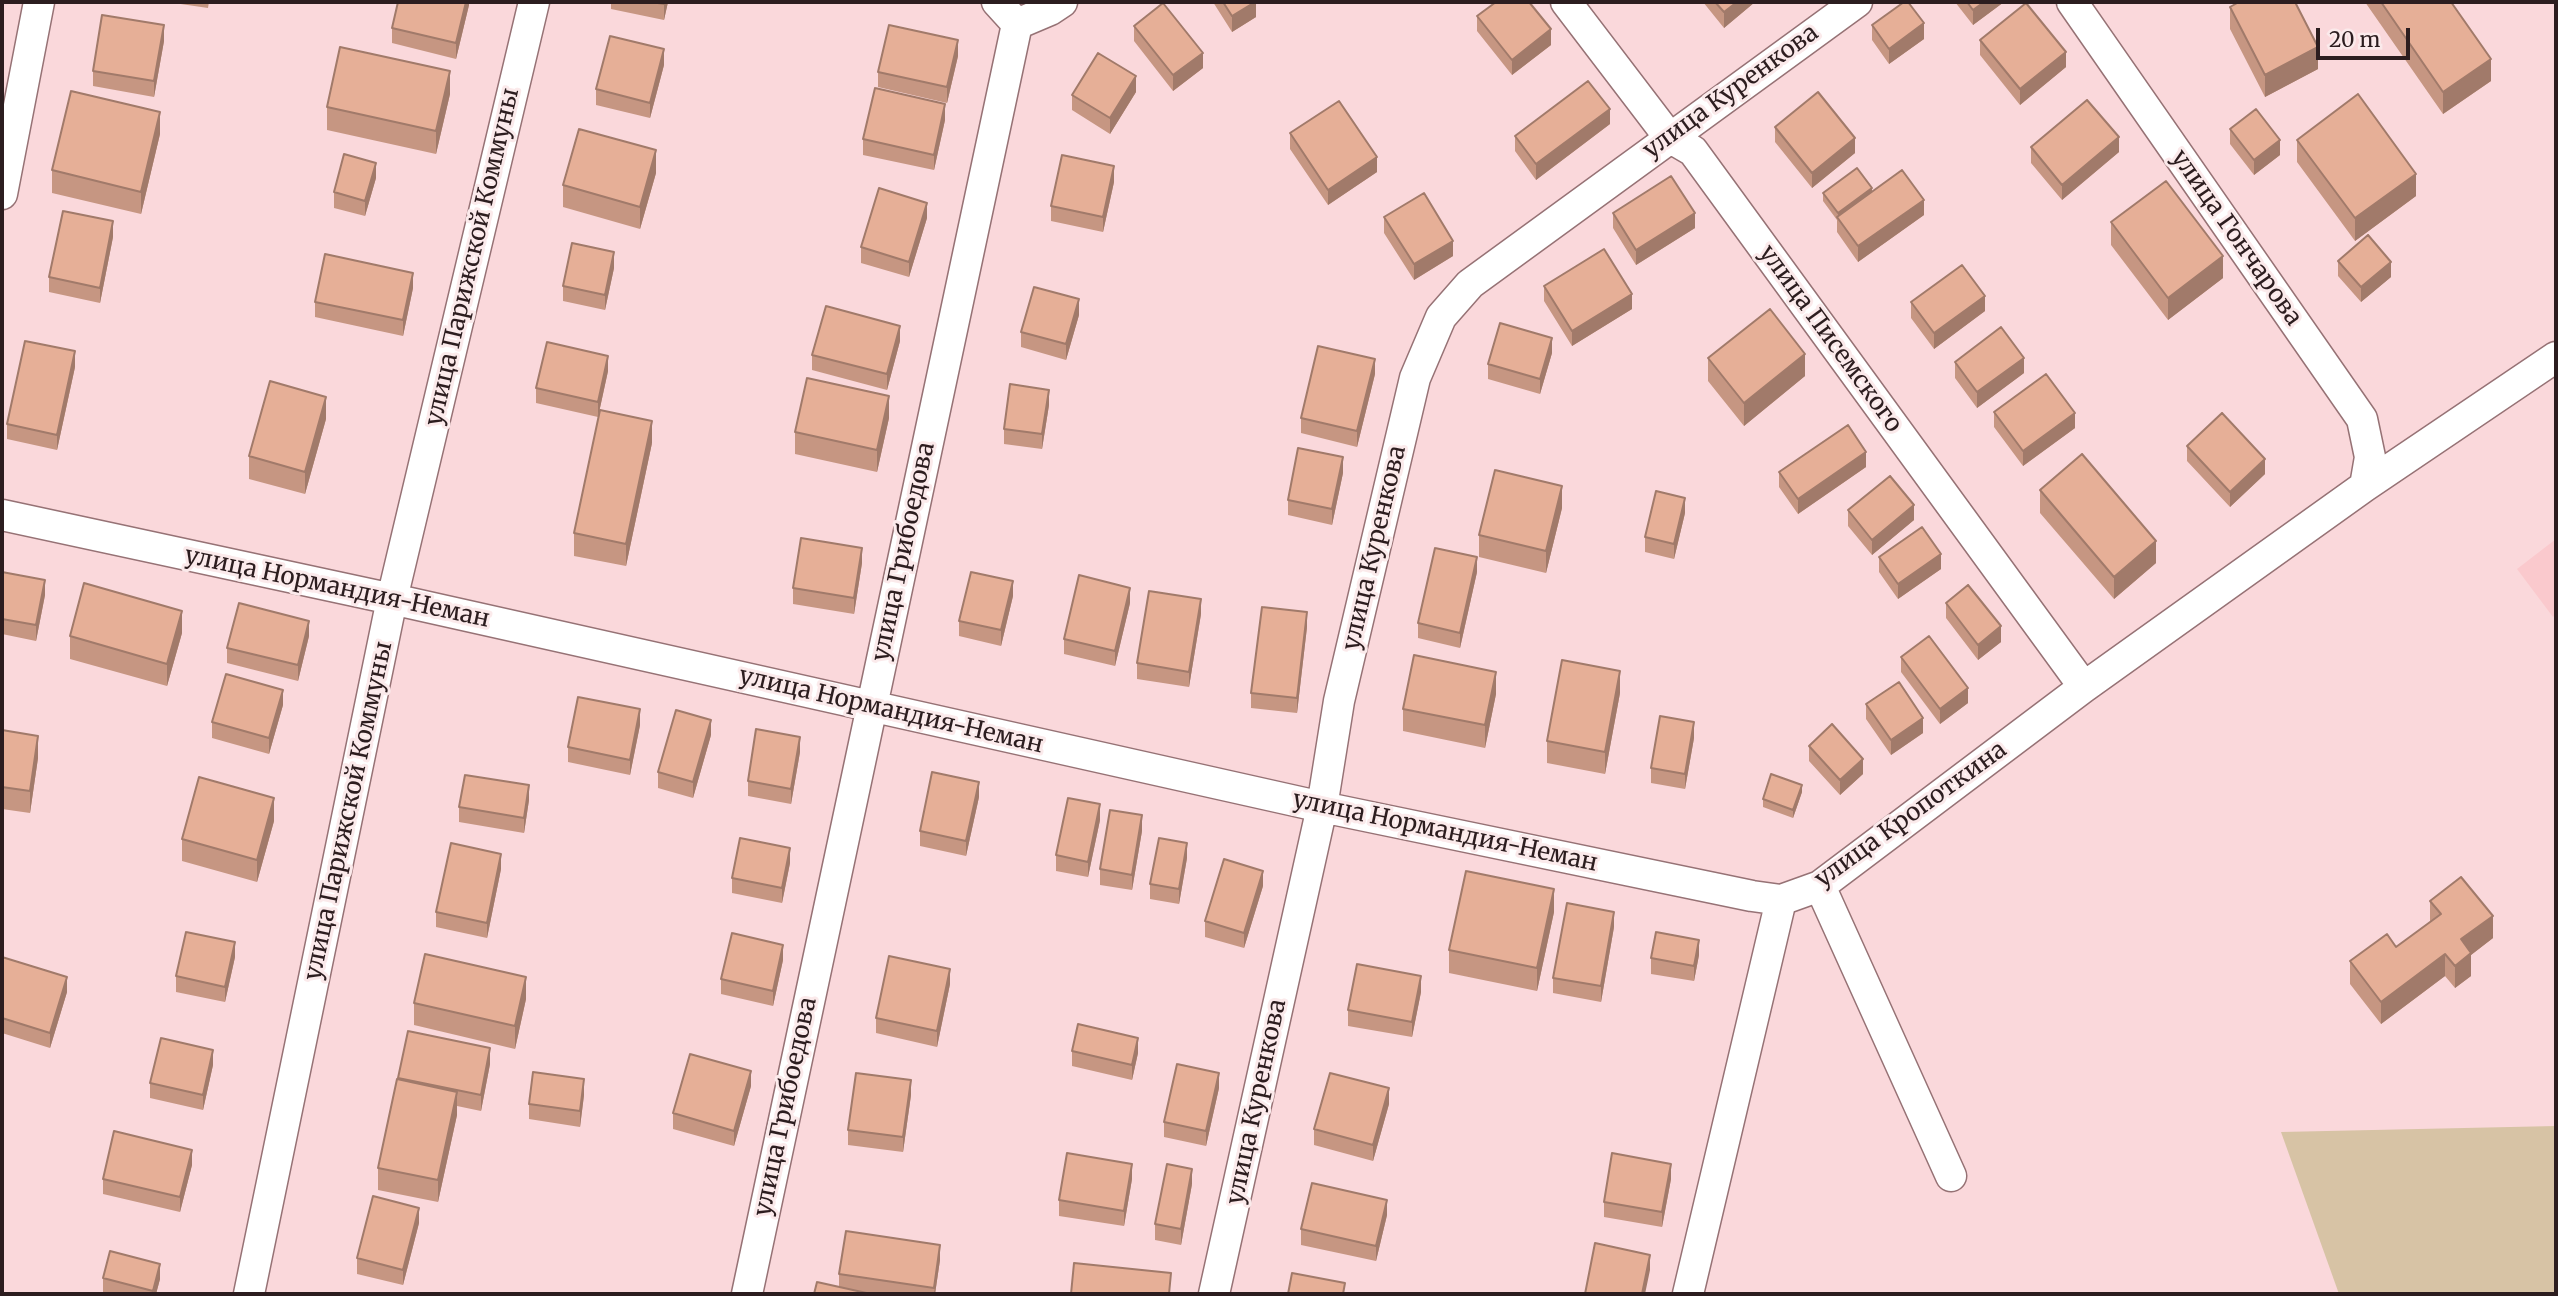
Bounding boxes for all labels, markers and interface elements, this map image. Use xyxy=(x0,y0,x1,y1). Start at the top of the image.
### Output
scale bar xyxy=(2320,14,2414,58)
street label: улица Куренкова xyxy=(1638,19,1824,165)
text: 20 m xyxy=(2329,26,2380,53)
street label: улица Парижской Коммуны xyxy=(420,85,526,429)
street label: улица Гончарова xyxy=(2165,145,2307,331)
street label: улица Писемского xyxy=(1752,240,1908,438)
street label: улица Грибоедова xyxy=(867,440,941,664)
street label: улица Куренкова xyxy=(1337,443,1413,653)
street label: улица Нормандия-Неман xyxy=(182,542,492,634)
street label: улица Парижской Коммуны xyxy=(299,639,399,983)
street label: улица Нормандия-Неман xyxy=(736,662,1046,760)
street label: улица Кропоткина xyxy=(1810,736,2012,894)
street label: улица Нормандия-Неман xyxy=(1290,786,1600,878)
street label: улица Грибоедова xyxy=(749,995,823,1219)
street label: улица Куренкова xyxy=(1221,997,1293,1207)

